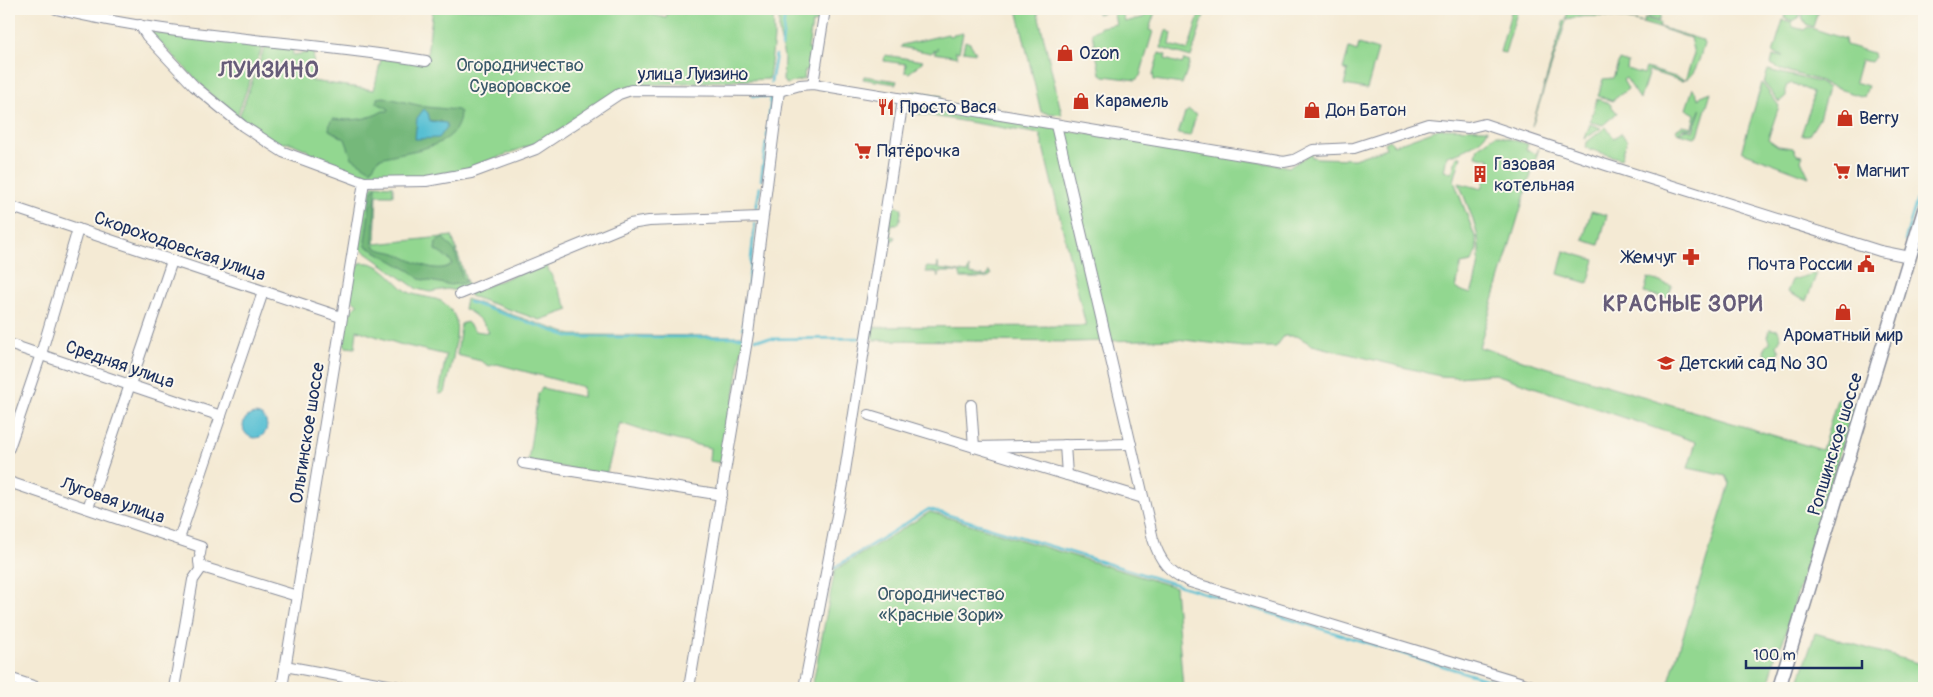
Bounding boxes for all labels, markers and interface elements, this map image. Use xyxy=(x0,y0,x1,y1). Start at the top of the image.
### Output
place label: Ozon xyxy=(1079,42,1119,65)
shop icon: Ozon xyxy=(1055,43,1075,63)
park label: Огородничество Суворовское xyxy=(456,54,584,98)
district label: ЛУИЗИНО xyxy=(218,56,319,84)
street label: улица Луизино xyxy=(637,63,749,86)
place label: Карамель xyxy=(1095,90,1169,113)
shop icon: Карамель xyxy=(1071,91,1091,111)
place label: Просто Вася xyxy=(900,96,997,119)
restaurant icon: Просто Вася xyxy=(876,97,896,117)
place label: Дон Батон xyxy=(1325,99,1406,122)
shop icon: Дон Батон xyxy=(1302,100,1322,120)
place label: Berry xyxy=(1859,107,1899,130)
shop icon: Berry xyxy=(1835,108,1855,128)
place label: Пятёрочка xyxy=(877,140,960,163)
supermarket icon: Пятёрочка xyxy=(853,141,873,161)
place label: Газовая котельная xyxy=(1494,153,1574,197)
place label: Магнит xyxy=(1856,160,1909,183)
supermarket icon: Магнит xyxy=(1832,161,1852,181)
building icon: Газовая котельная xyxy=(1470,164,1490,184)
street label: Скороходовская улица xyxy=(91,206,269,287)
place label: Жемчуг xyxy=(1620,246,1677,269)
pharmacy icon: Жемчуг xyxy=(1681,247,1701,267)
place label: Почта России xyxy=(1748,253,1852,276)
public building icon: Почта России xyxy=(1856,254,1876,274)
district label: КРАСНЫЕ ЗОРИ xyxy=(1603,290,1763,318)
shop icon: Ароматный мир xyxy=(1833,302,1853,322)
place label: Ароматный мир xyxy=(1783,324,1903,347)
street label: Средняя улица xyxy=(62,335,177,394)
place label: Детский сад № 30 xyxy=(1679,352,1828,375)
school or university icon: Детский сад № 30 xyxy=(1656,353,1676,373)
street label: Ольгинское шоссе xyxy=(285,361,330,505)
street label: Ропшинское шоссе xyxy=(1803,370,1868,518)
street label: Луговая улица xyxy=(57,472,168,529)
park label: Огородничество «Красные Зори» xyxy=(877,583,1005,627)
scale bar xyxy=(1746,637,1862,669)
text: 100 m xyxy=(1753,646,1796,665)

